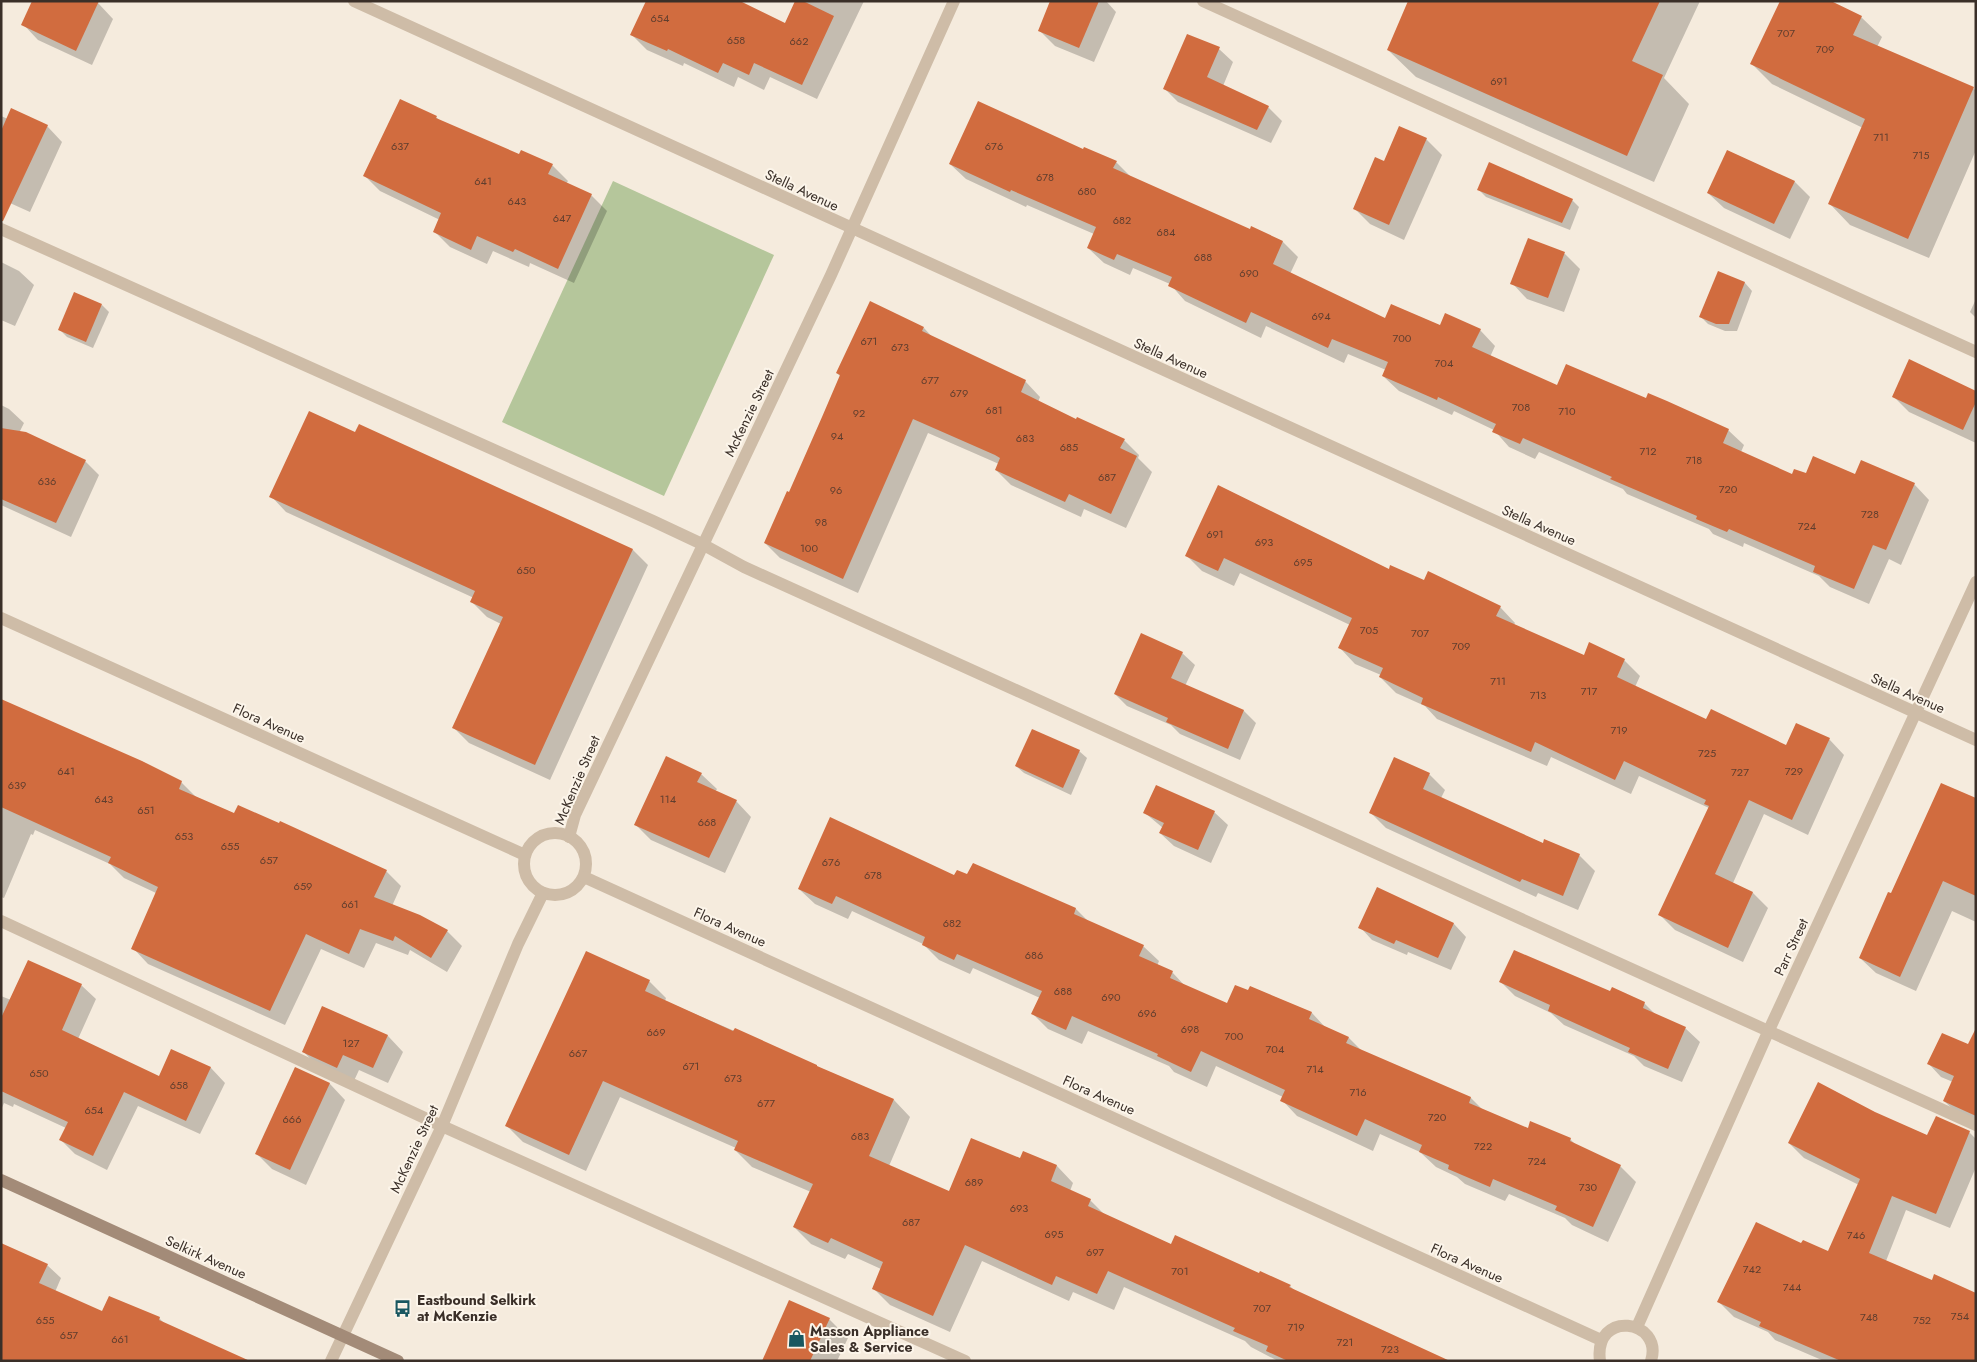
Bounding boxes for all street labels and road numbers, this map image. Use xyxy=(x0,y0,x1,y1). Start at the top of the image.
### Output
street label: Stella Avenue xyxy=(762,164,842,216)
street label: Stella Avenue xyxy=(1131,333,1211,383)
street label: McKenzie Street xyxy=(719,365,779,460)
street label: Stella Avenue xyxy=(1499,500,1579,550)
street label: Stella Avenue xyxy=(1868,668,1948,718)
street label: Flora Avenue xyxy=(230,698,308,748)
street label: McKenzie Street xyxy=(549,732,605,828)
street label: Flora Avenue xyxy=(691,902,769,952)
street label: Parr Street xyxy=(1769,914,1813,979)
street label: Flora Avenue xyxy=(1060,1070,1138,1120)
street label: McKenzie Street xyxy=(385,1101,443,1196)
street label: Selkirk Avenue xyxy=(162,1230,250,1284)
street label: Flora Avenue xyxy=(1428,1238,1506,1288)

